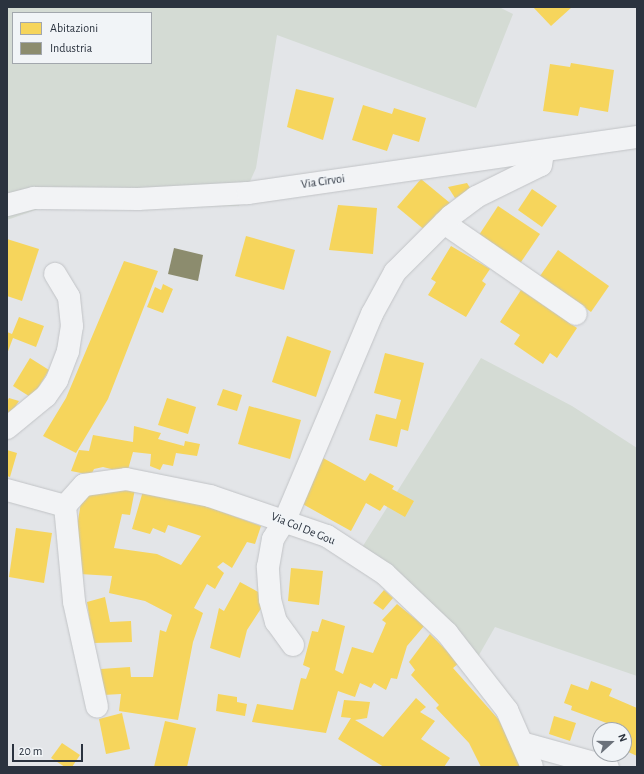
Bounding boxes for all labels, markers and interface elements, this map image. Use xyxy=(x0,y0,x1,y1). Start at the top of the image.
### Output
legend xyxy=(12,12,152,64)
text: Abitazioni xyxy=(50,22,98,34)
text: Industria xyxy=(50,42,92,54)
street label: Via Cirvoi xyxy=(300,172,346,192)
street label: Via Col De Gou xyxy=(269,510,337,548)
north arrow xyxy=(592,722,632,762)
text: N xyxy=(616,732,629,743)
scale bar xyxy=(14,736,85,762)
text: 20 m xyxy=(19,745,42,757)

